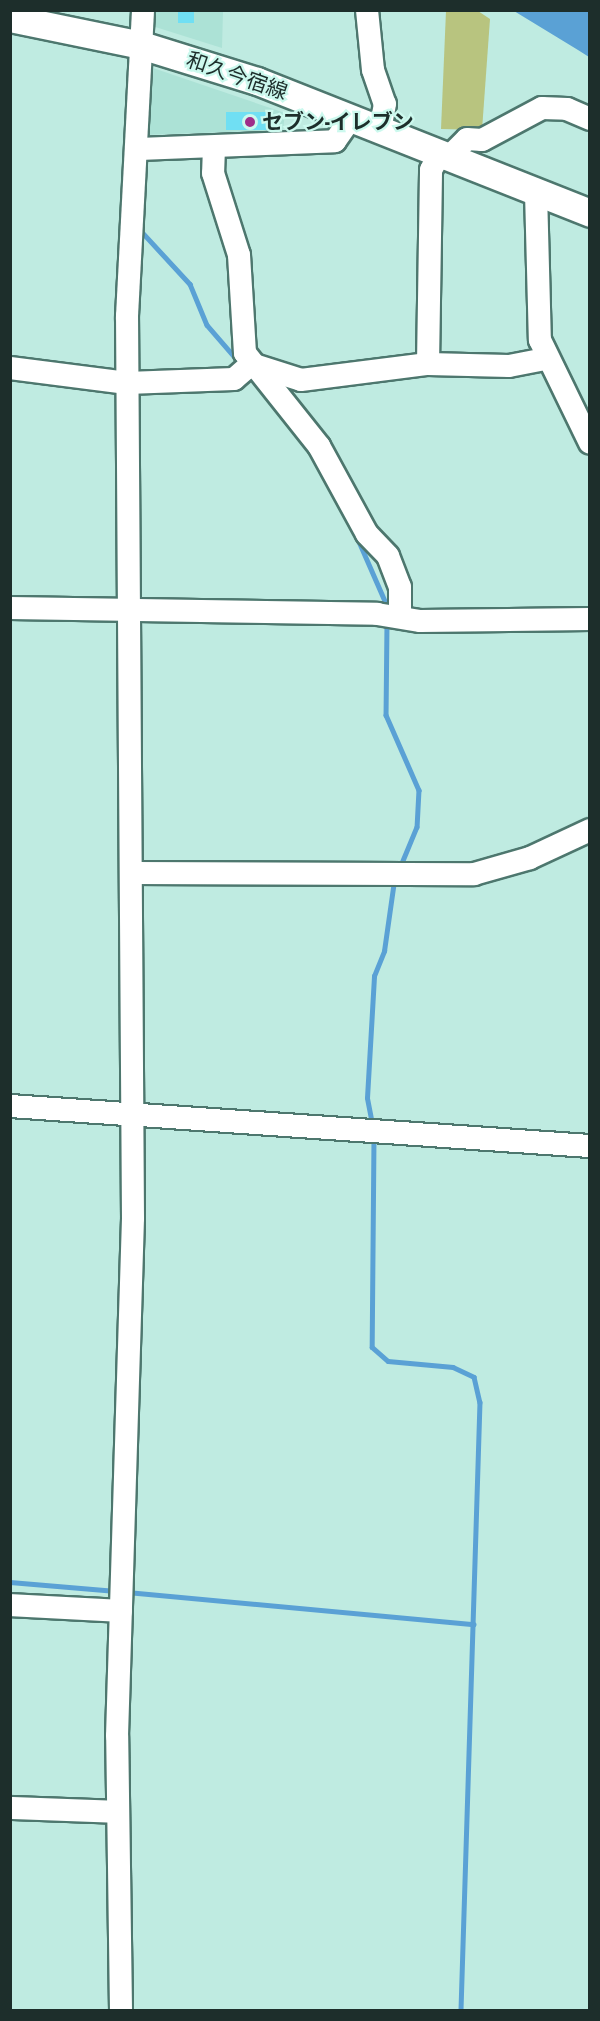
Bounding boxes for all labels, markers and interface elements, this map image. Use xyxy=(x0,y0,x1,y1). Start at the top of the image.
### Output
street label: 和久今宿線 xyxy=(183,47,291,105)
place label: セブン-イレブン xyxy=(262,109,414,135)
marker: セブン-イレブン xyxy=(243,115,257,129)

